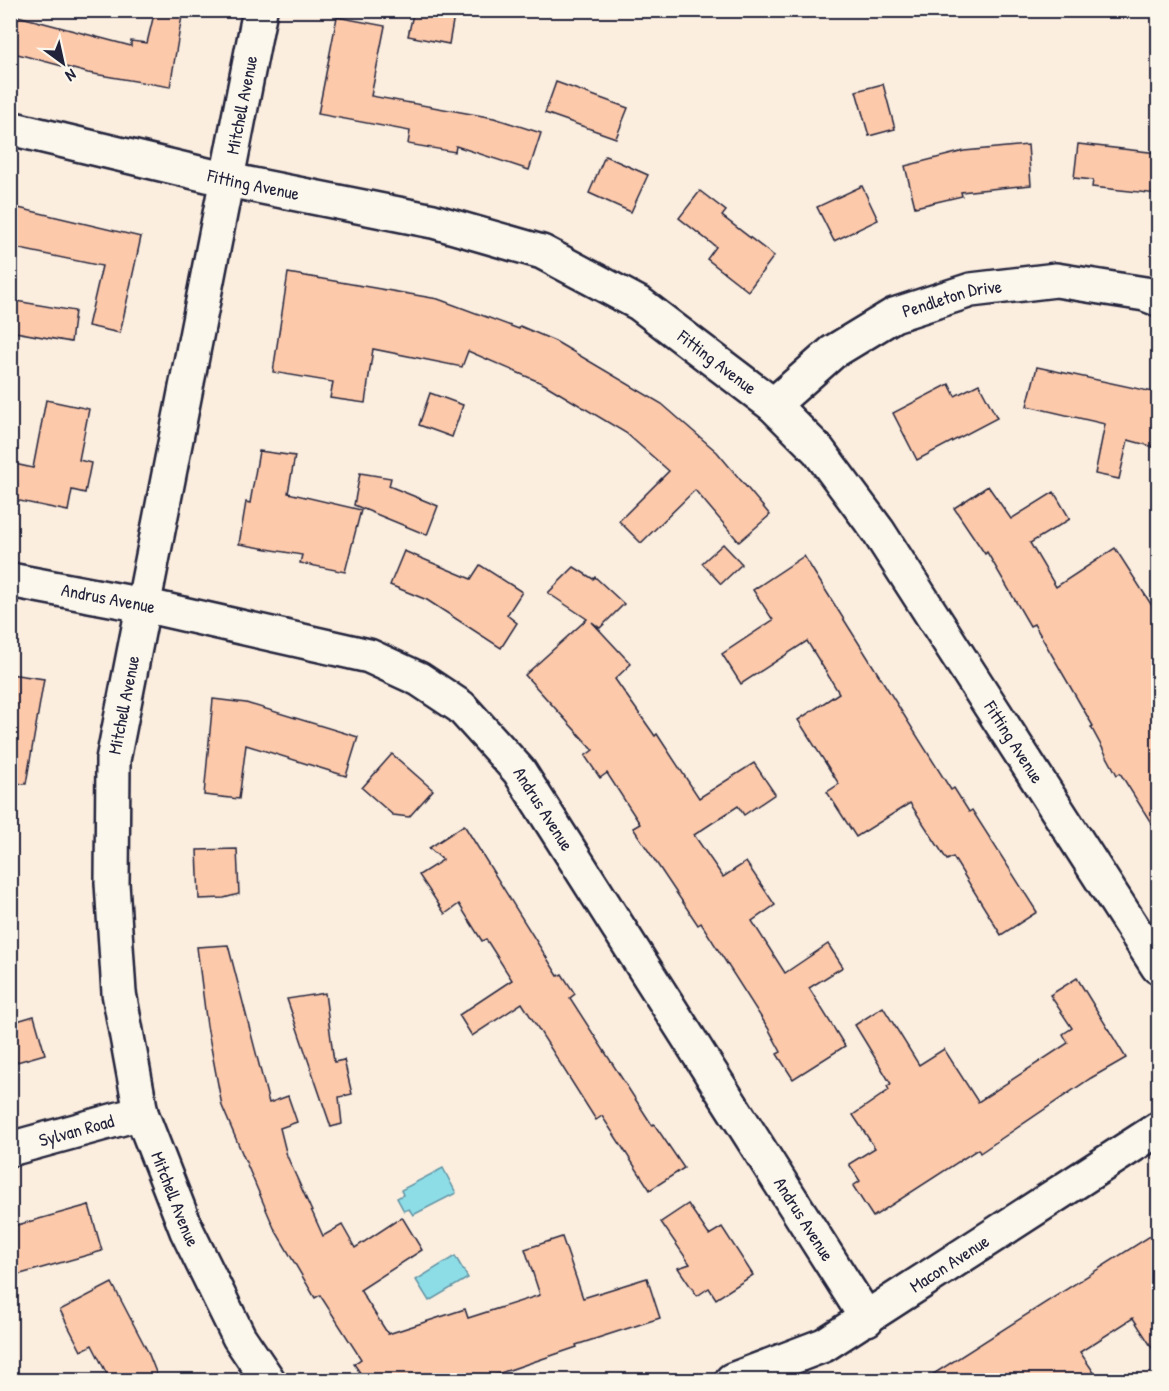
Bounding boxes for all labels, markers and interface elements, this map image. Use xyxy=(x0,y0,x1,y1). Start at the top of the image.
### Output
north arrow xyxy=(33,33,93,93)
street label: Mitchell Avenue xyxy=(220,53,263,156)
text: N xyxy=(61,64,81,87)
street label: Fitting Avenue xyxy=(204,162,302,206)
street label: Pendleton Drive xyxy=(899,273,1003,324)
street label: Fitting Avenue xyxy=(672,323,762,400)
street label: Andrus Avenue xyxy=(59,577,158,619)
street label: Mitchell Avenue xyxy=(102,653,145,756)
street label: Fitting Avenue xyxy=(978,695,1050,788)
street label: Andrus Avenue xyxy=(508,762,580,856)
street label: Sylvan Road xyxy=(36,1108,117,1152)
street label: Mitchell Avenue xyxy=(145,1148,206,1251)
street label: Andrus Avenue xyxy=(768,1172,840,1266)
street label: Macon Avenue xyxy=(905,1228,994,1298)

